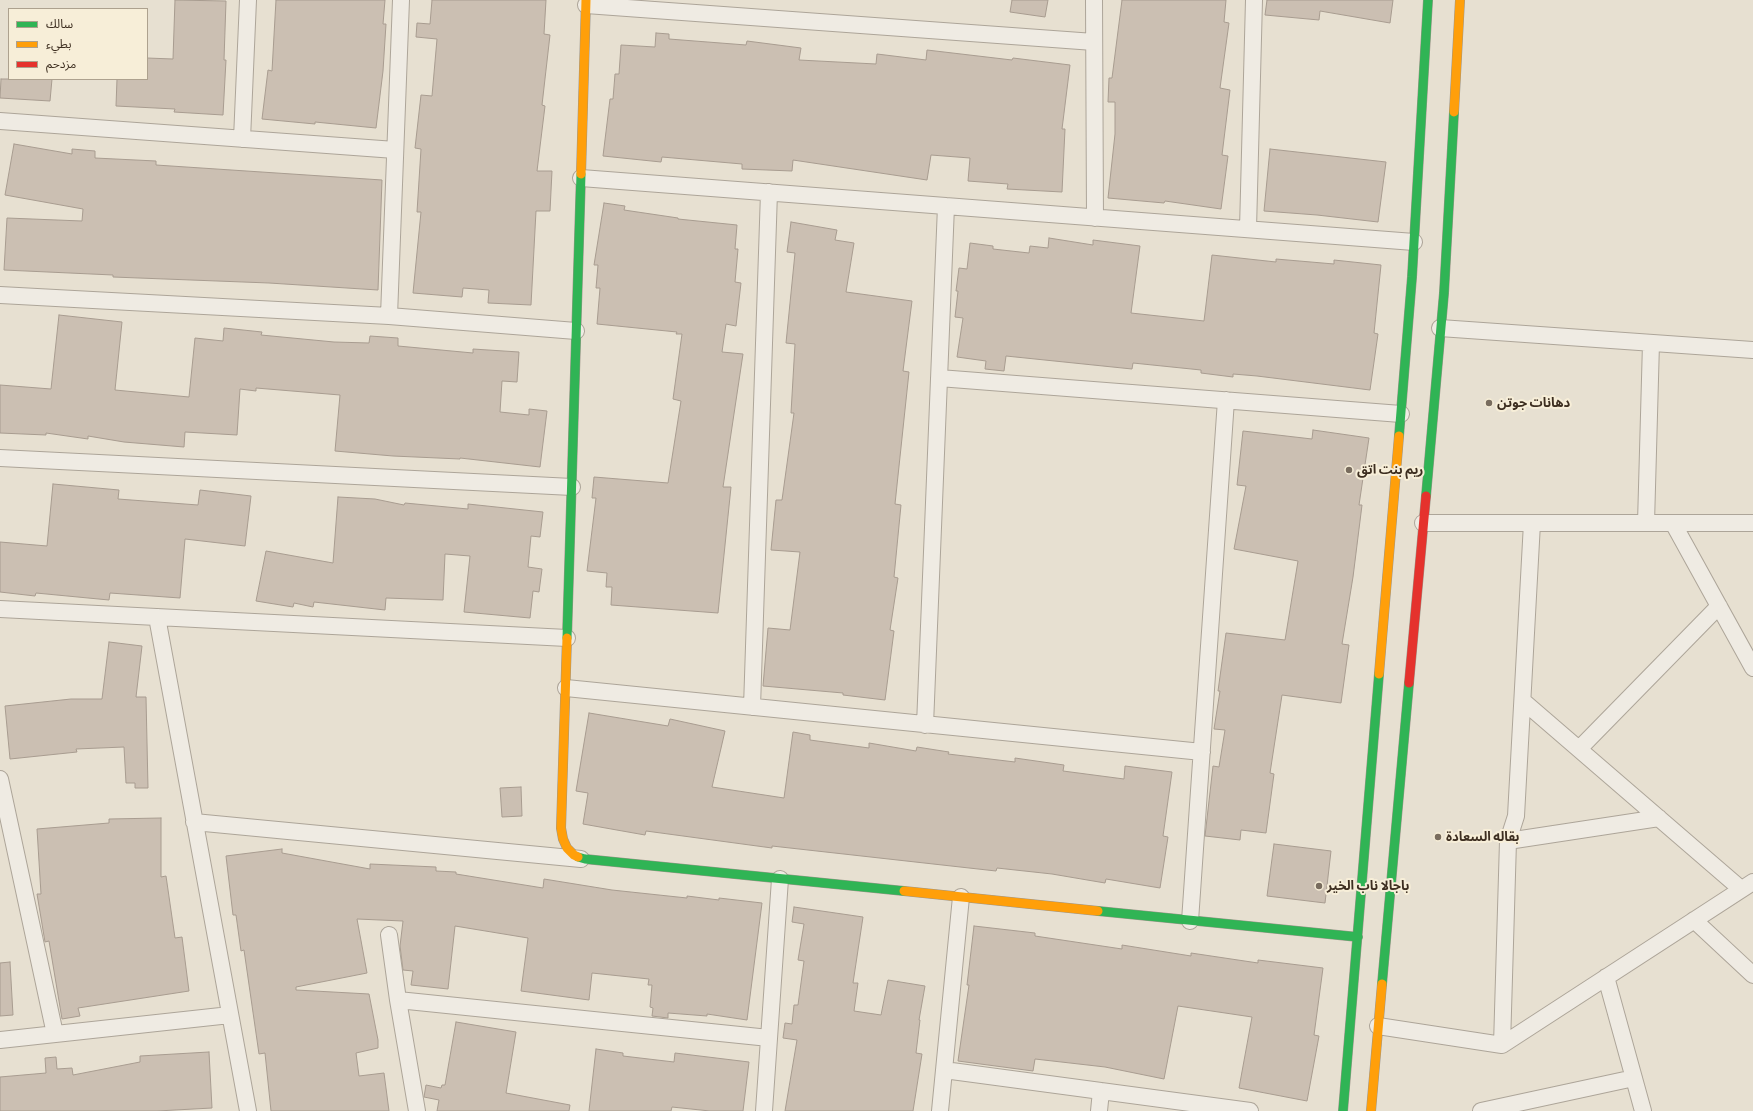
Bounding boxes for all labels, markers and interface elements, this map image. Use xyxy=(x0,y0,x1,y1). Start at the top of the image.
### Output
legend xyxy=(8,8,148,80)
text: سالك xyxy=(46,17,73,31)
text: بطيء xyxy=(46,37,72,51)
text: مزدحم xyxy=(46,57,76,71)
place label: دهانات جوتن xyxy=(1497,395,1570,411)
marker: دهانات جوتن xyxy=(1484,398,1494,408)
place label: ريم بنت اتق xyxy=(1357,462,1423,478)
marker: ريم بنت اتق xyxy=(1344,465,1354,475)
place label: بقاله السعادة xyxy=(1446,829,1519,845)
marker: بقاله السعادة xyxy=(1433,832,1443,842)
place label: باجالا ناب الخير xyxy=(1327,878,1409,894)
marker: باجالا ناب الخير xyxy=(1314,881,1324,891)

